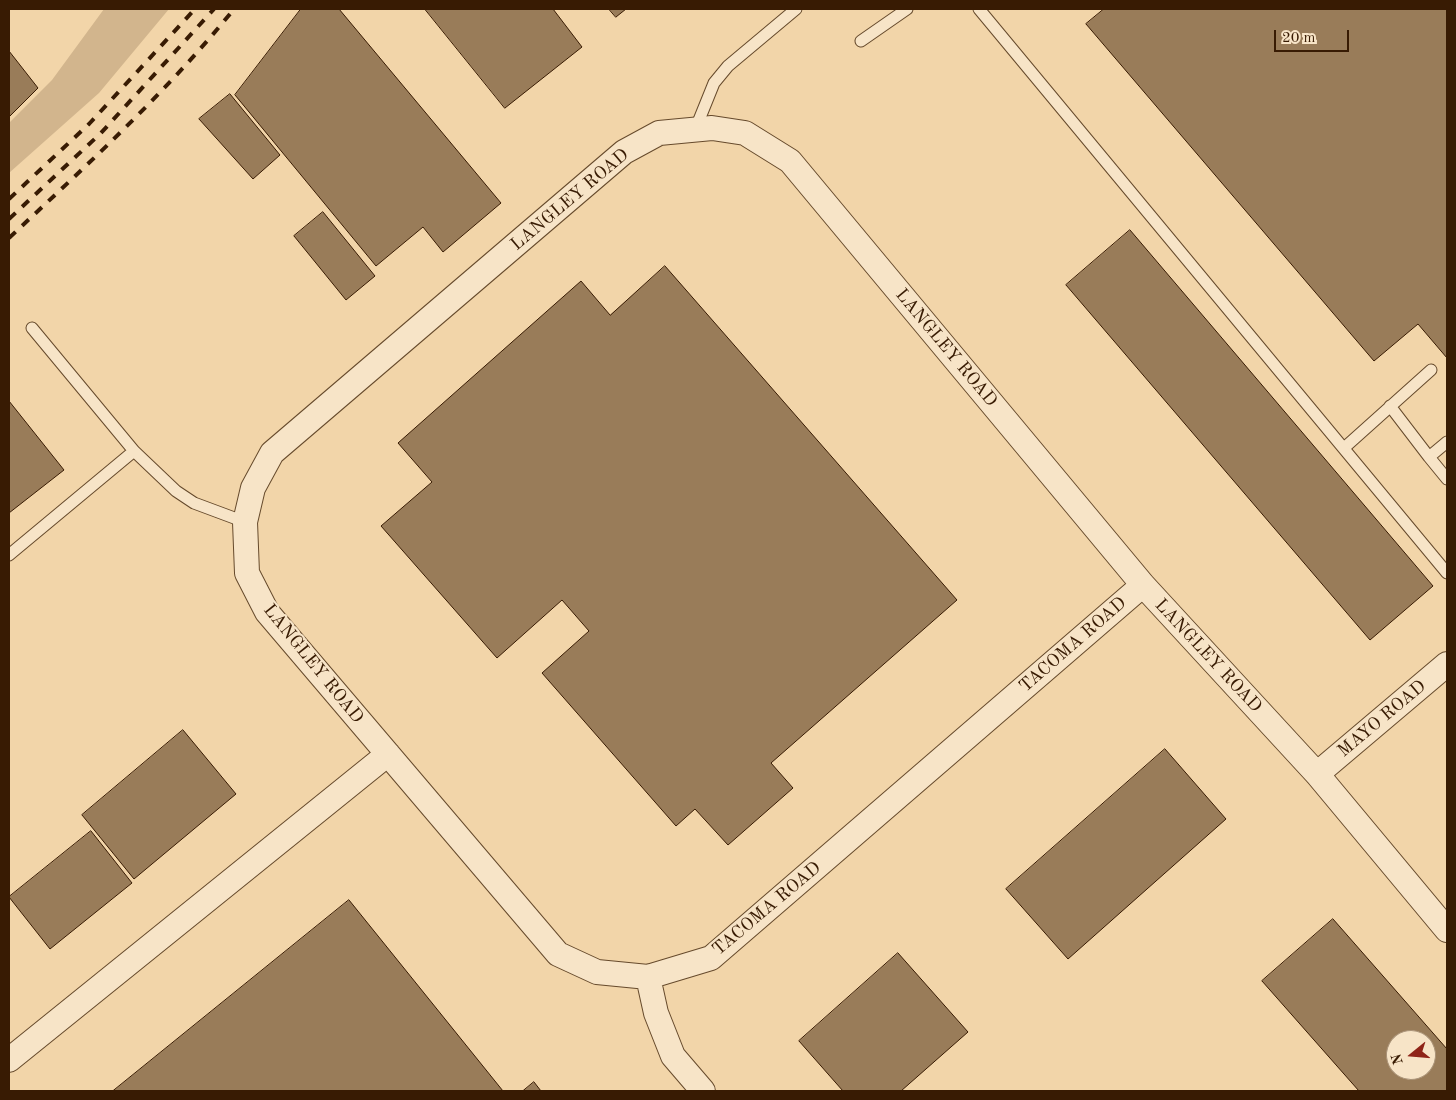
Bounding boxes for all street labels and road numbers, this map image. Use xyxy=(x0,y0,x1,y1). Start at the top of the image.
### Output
street label: LANGLEY ROAD xyxy=(507,144,633,256)
street label: LANGLEY ROAD xyxy=(890,285,1002,411)
street label: TACOMA ROAD xyxy=(1015,593,1131,697)
street label: LANGLEY ROAD xyxy=(1150,595,1266,717)
street label: LANGLEY ROAD xyxy=(258,600,368,728)
street label: MAYO ROAD xyxy=(1333,676,1431,762)
street label: TACOMA ROAD xyxy=(708,857,826,961)

